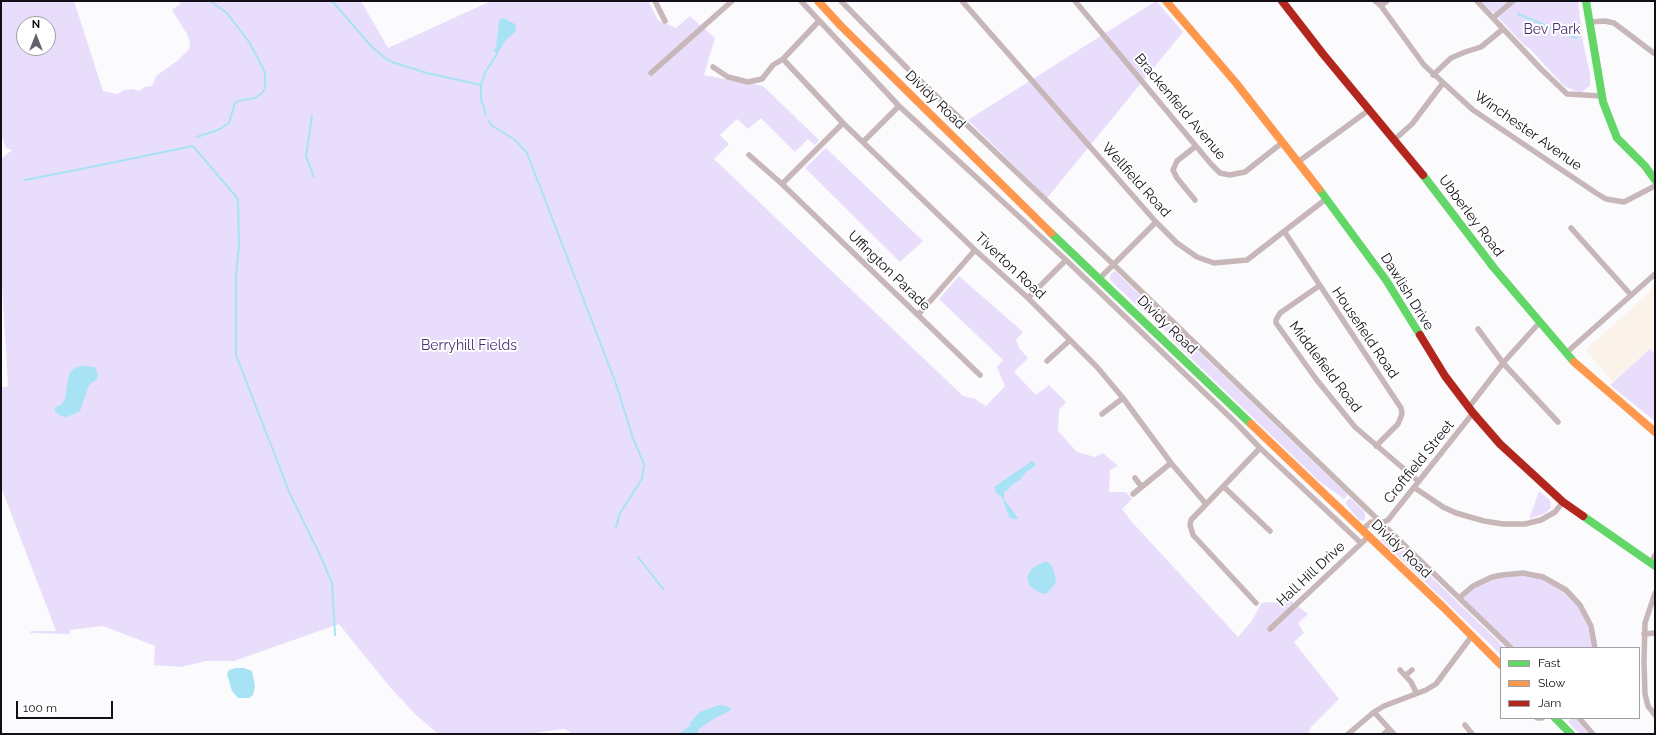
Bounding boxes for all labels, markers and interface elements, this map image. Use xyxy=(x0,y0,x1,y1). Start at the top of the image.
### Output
north arrow xyxy=(16,16,56,56)
text: N xyxy=(32,18,40,31)
park label: Bev Park xyxy=(1524,22,1580,38)
street label: Brackenfield Avenue xyxy=(1131,51,1229,163)
street label: Dividy Road xyxy=(901,67,969,133)
street label: Winchester Avenue xyxy=(1471,88,1585,174)
street label: Wellfield Road xyxy=(1098,139,1174,221)
street label: Ubberley Road xyxy=(1435,172,1507,260)
street label: Uffington Parade xyxy=(844,227,934,315)
street label: Tiverton Road xyxy=(971,229,1049,303)
street label: Dawlish Drive xyxy=(1377,250,1437,334)
street label: Housefield Road xyxy=(1328,284,1402,382)
street label: Dividy Road xyxy=(1133,292,1201,358)
street label: Middlefield Road xyxy=(1285,318,1365,416)
park label: Berryhill Fields xyxy=(421,338,517,354)
street label: Croftfield Street xyxy=(1380,417,1458,507)
street label: Dividy Road xyxy=(1367,516,1435,582)
street label: Hall Hill Drive xyxy=(1273,538,1349,610)
legend xyxy=(1500,647,1640,719)
text: Fast xyxy=(1538,656,1561,670)
text: Slow xyxy=(1538,676,1565,690)
scale bar xyxy=(18,693,115,719)
text: Jam xyxy=(1538,696,1561,710)
text: 100 m xyxy=(23,701,57,715)

